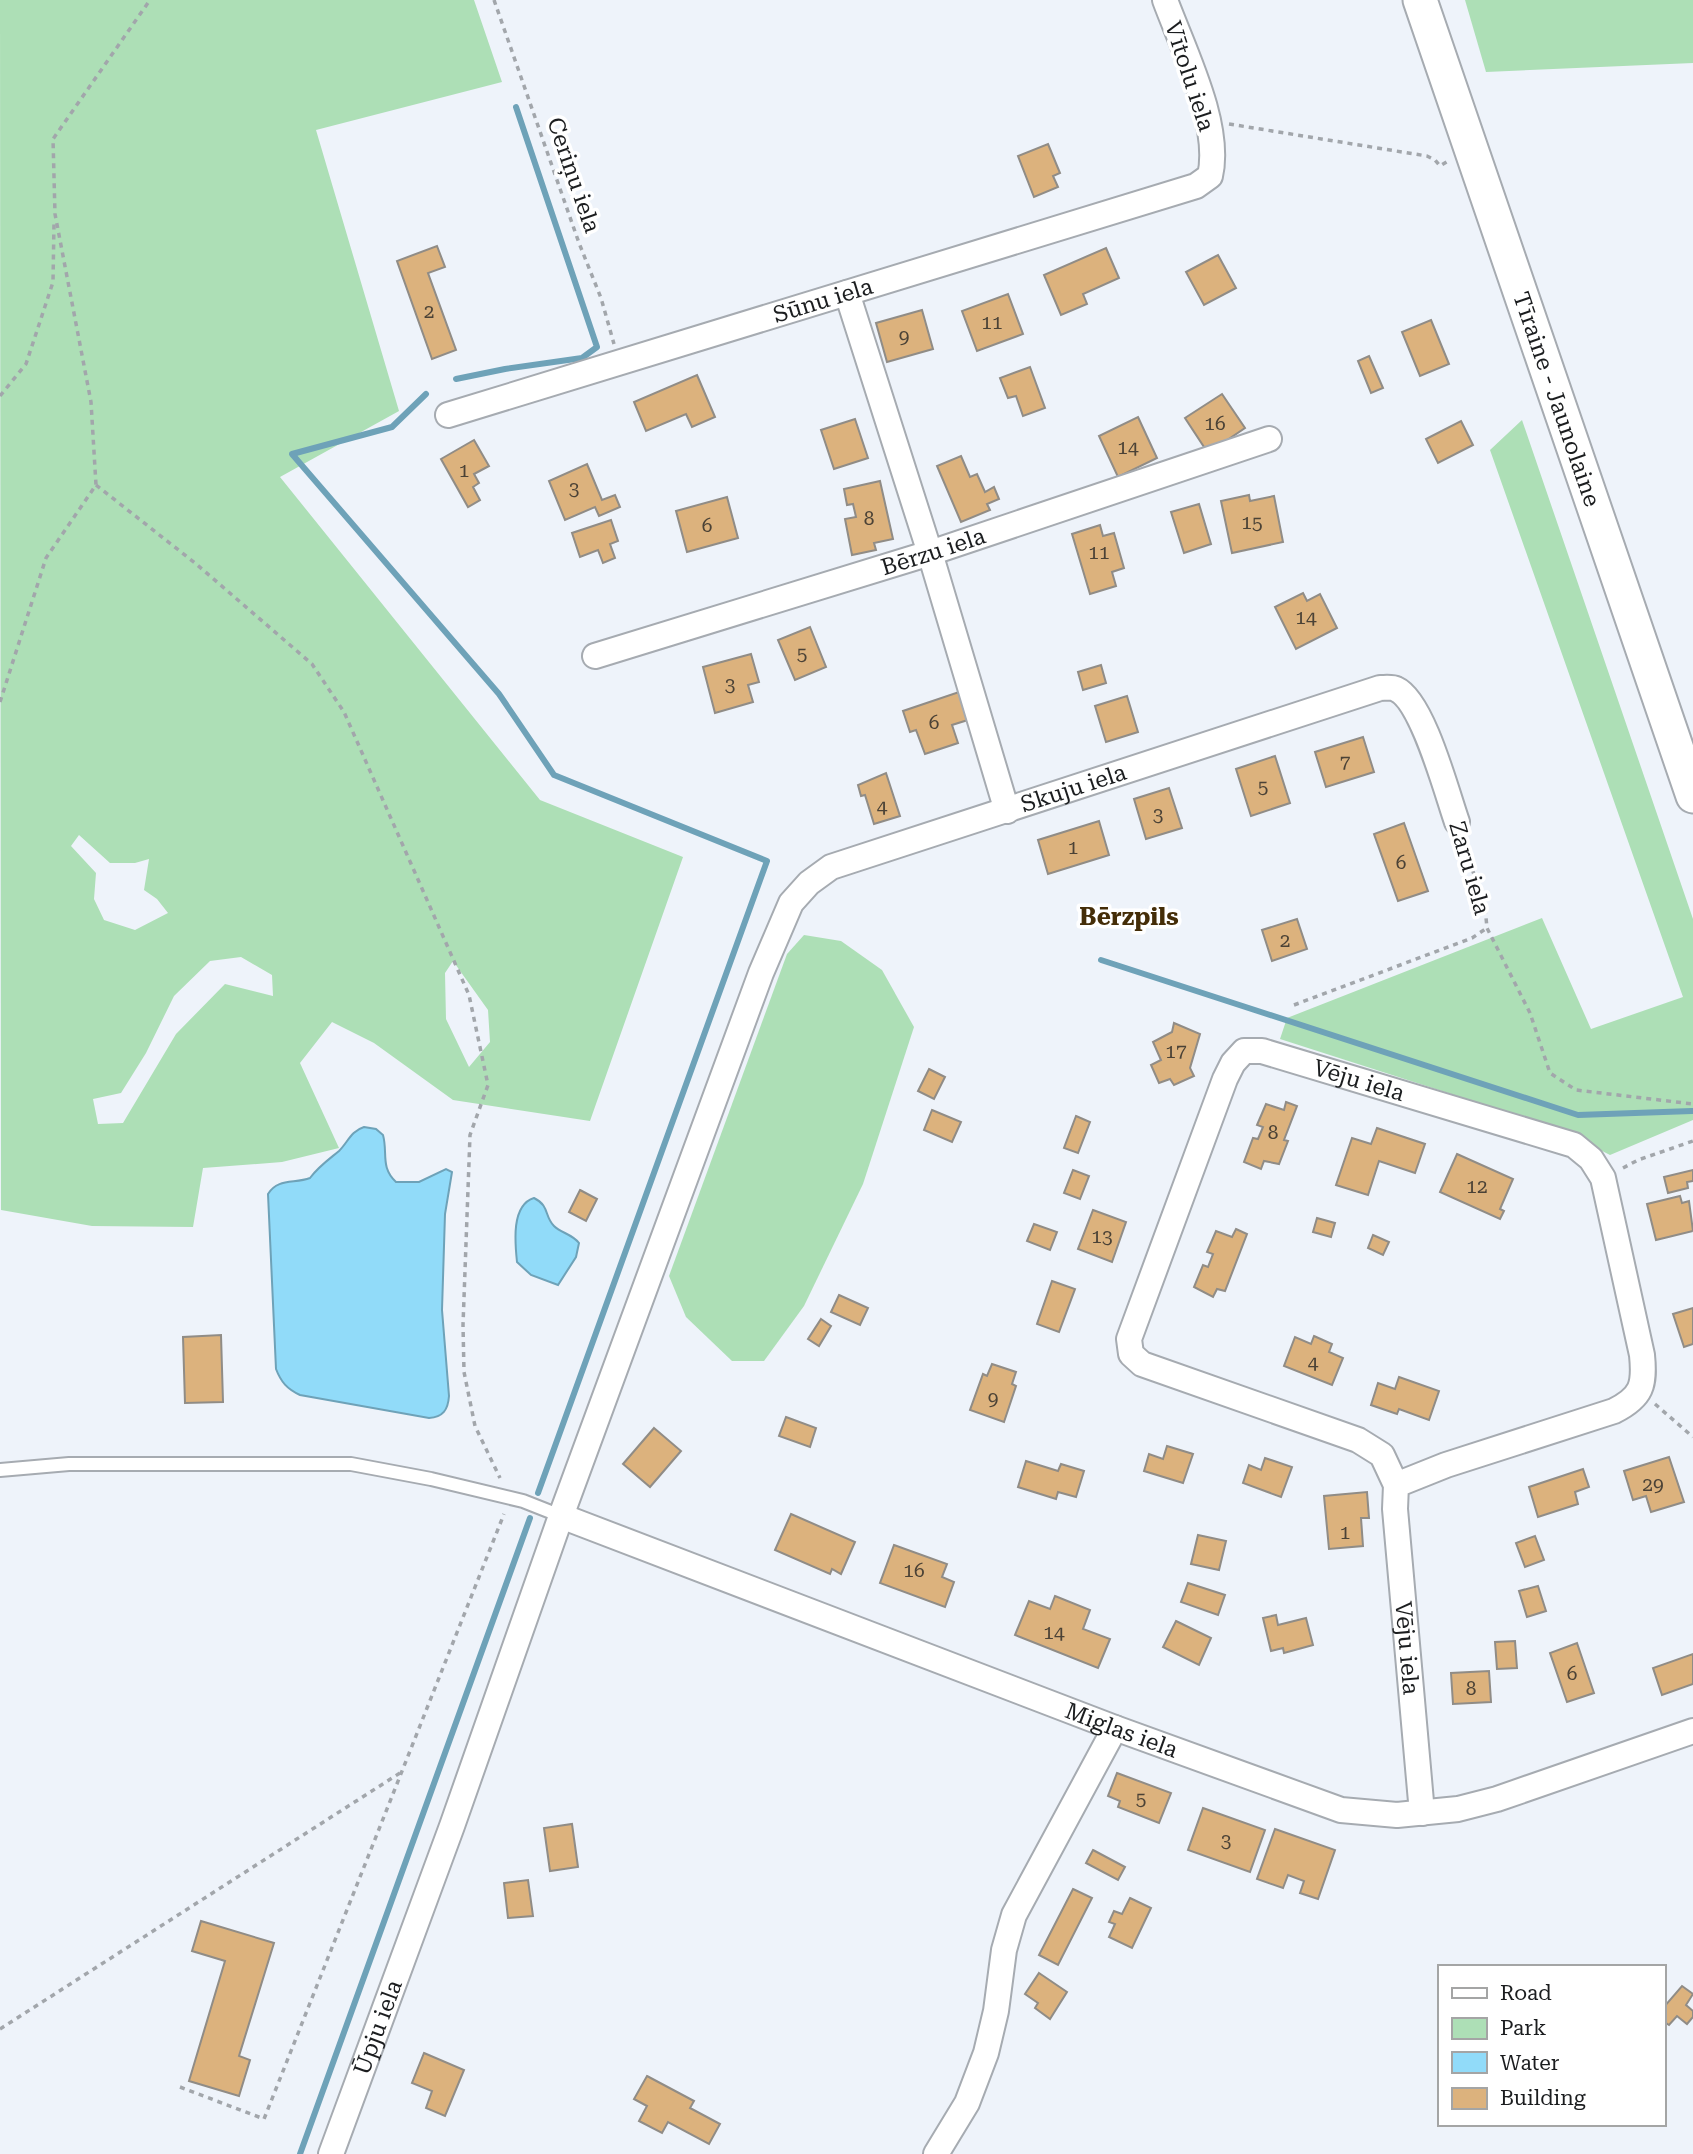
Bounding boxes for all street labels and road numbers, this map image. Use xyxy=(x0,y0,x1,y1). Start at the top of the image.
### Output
street label: Vītolu iela xyxy=(1159,18,1220,135)
street label: Ceriņu iela xyxy=(540,114,606,237)
street label: Sūnu iela xyxy=(770,273,877,329)
street label: Tīraine - Jaunolaine xyxy=(1507,289,1606,510)
street label: Bērzu iela xyxy=(878,522,989,581)
street label: Skuju iela xyxy=(1017,759,1130,818)
street label: Zaru iela xyxy=(1443,818,1496,918)
street label: Vēju iela xyxy=(1310,1054,1408,1107)
street label: Vēju iela xyxy=(1389,1600,1424,1696)
street label: Miglas iela xyxy=(1061,1697,1182,1764)
street label: Ūpju iela xyxy=(348,1976,408,2079)

